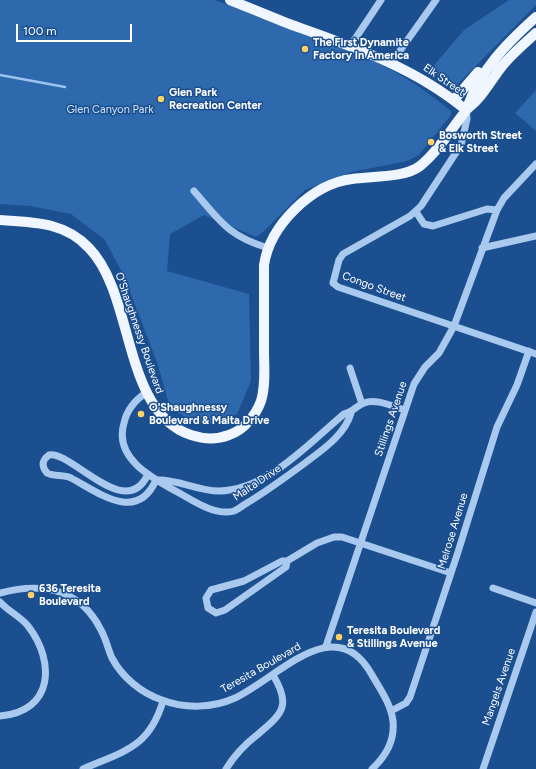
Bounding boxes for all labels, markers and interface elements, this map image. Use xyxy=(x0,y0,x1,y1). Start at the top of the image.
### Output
scale bar xyxy=(18,16,134,42)
text: 100 m xyxy=(23,24,57,38)
place label: The First Dynamite Factory In America xyxy=(313,36,409,62)
marker: The First Dynamite Factory In America xyxy=(300,44,310,54)
street label: Elk Street xyxy=(421,61,467,99)
place label: Glen Park Recreation Center xyxy=(169,86,262,112)
marker: Glen Park Recreation Center xyxy=(156,94,166,104)
park label: Glen Canyon Park xyxy=(66,103,154,117)
place label: Bosworth Street & Elk Street xyxy=(439,129,522,155)
marker: Bosworth Street & Elk Street xyxy=(426,137,436,147)
street label: Congo Street xyxy=(340,269,408,305)
street label: O'Shaughnessy Boulevard xyxy=(112,270,166,396)
street label: Stillings Avenue xyxy=(372,380,410,458)
place label: O'Shaughnessy Boulevard & Malta Drive xyxy=(149,401,269,427)
marker: O'Shaughnessy Boulevard & Malta Drive xyxy=(136,409,146,419)
street label: Malta Drive xyxy=(230,462,284,504)
street label: Melrose Avenue xyxy=(435,491,471,571)
place label: 636 Teresita Boulevard xyxy=(39,582,101,608)
marker: 636 Teresita Boulevard xyxy=(26,590,36,600)
place label: Teresita Boulevard & Stillings Avenue xyxy=(347,624,440,650)
marker: Teresita Boulevard & Stillings Avenue xyxy=(334,632,344,642)
street label: Teresita Boulevard xyxy=(219,640,303,696)
street label: Mangels Avenue xyxy=(480,647,518,727)

